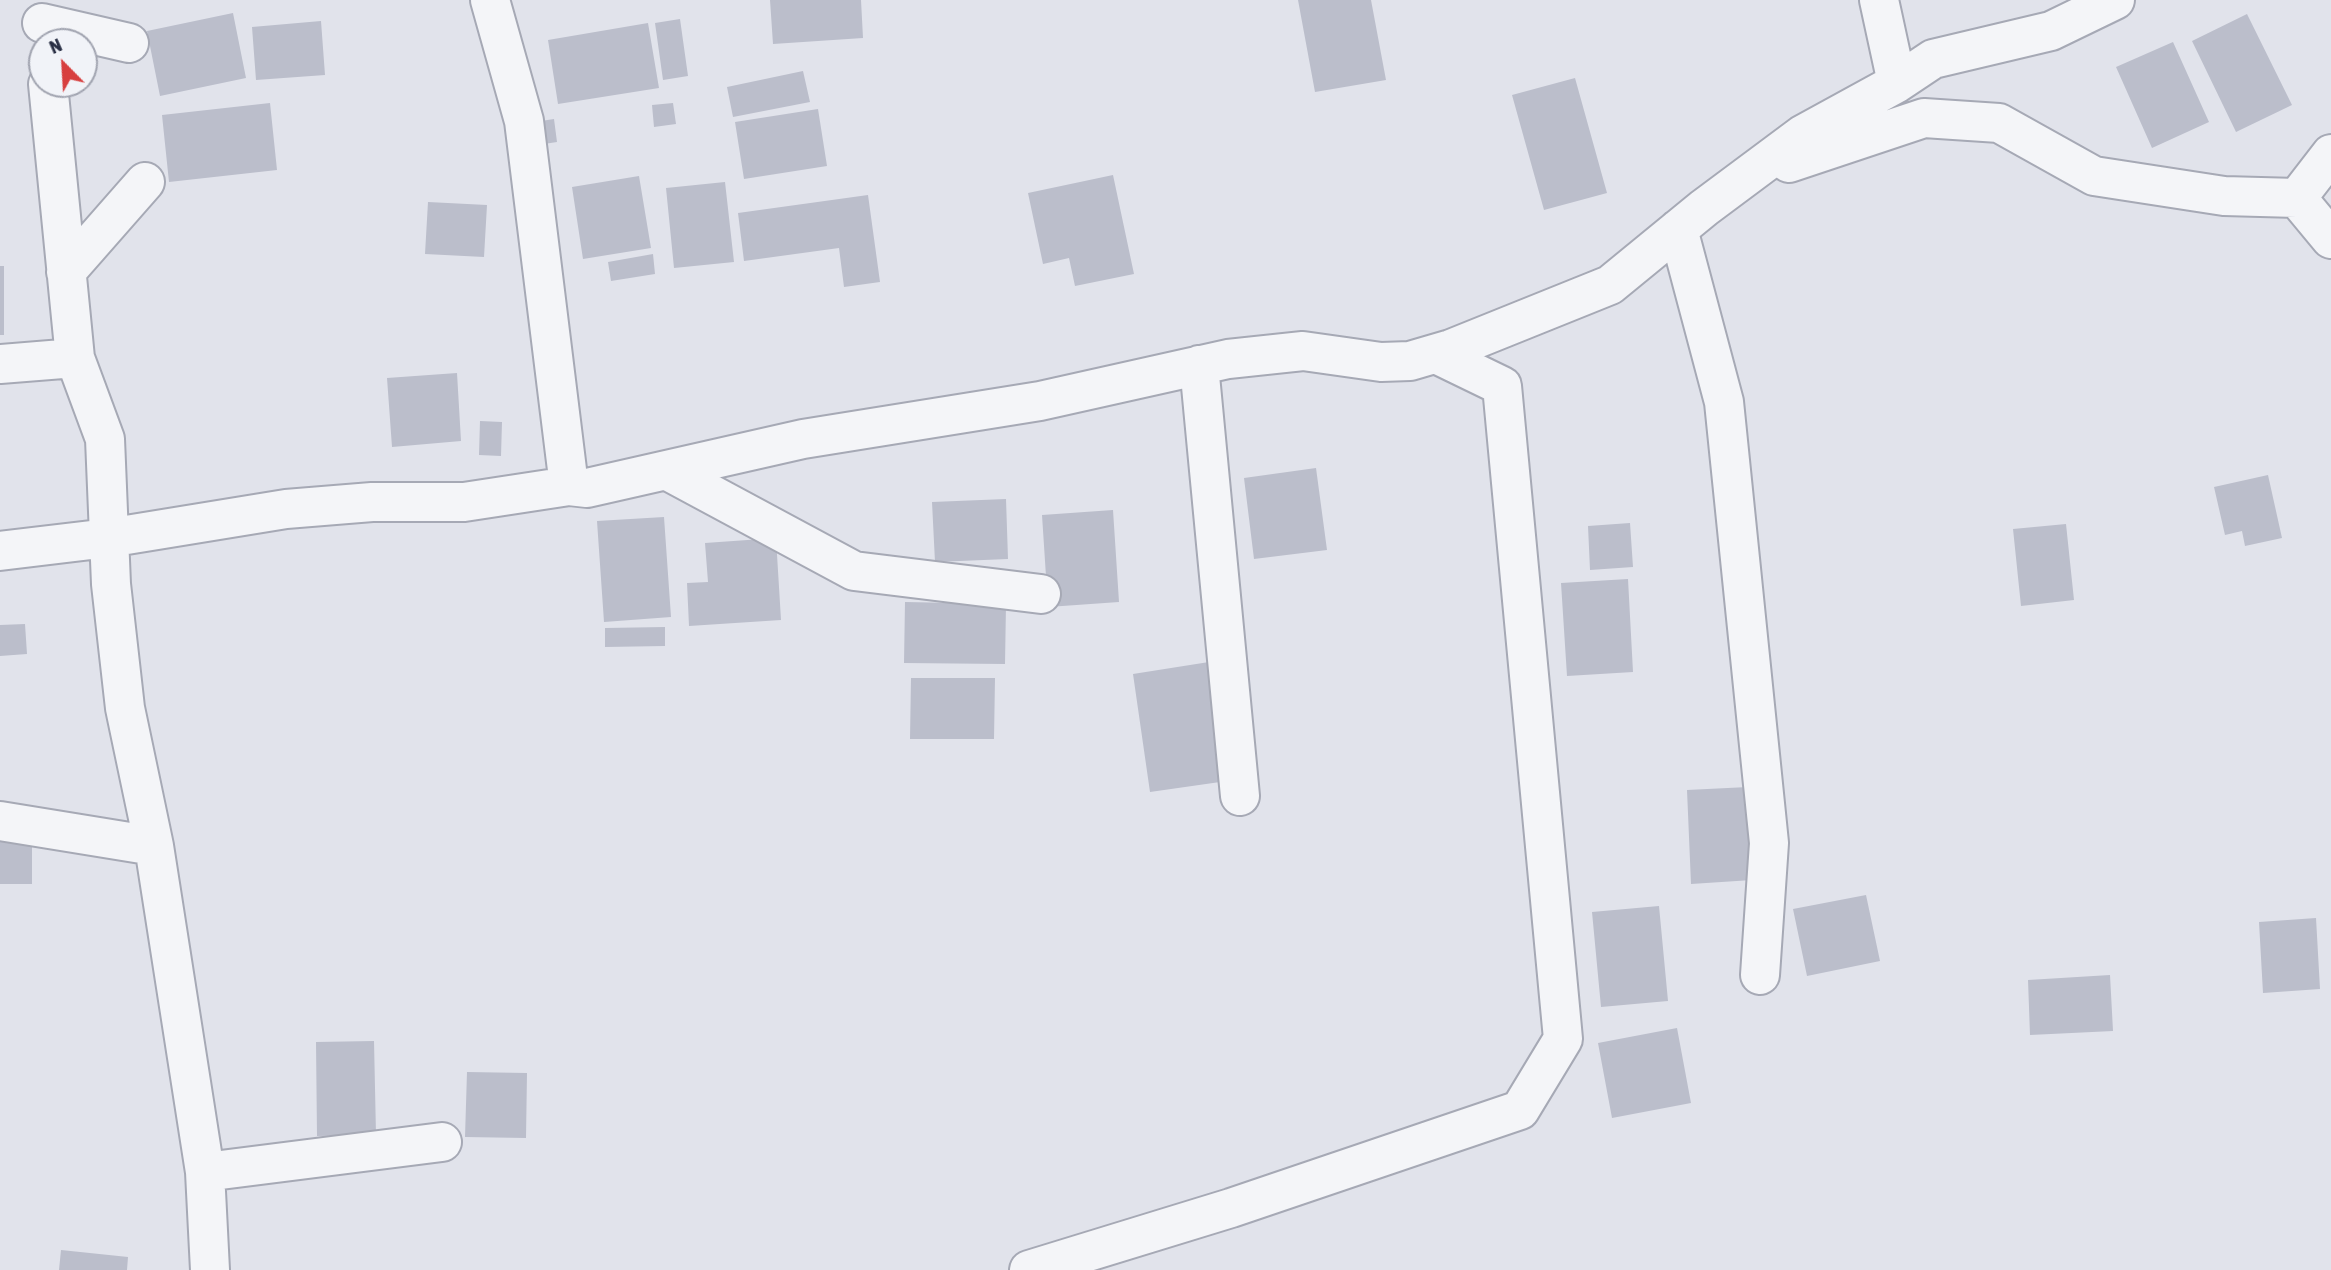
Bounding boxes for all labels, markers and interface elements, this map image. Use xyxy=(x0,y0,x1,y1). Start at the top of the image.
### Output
north arrow xyxy=(28,28,98,98)
text: N xyxy=(46,33,65,58)

